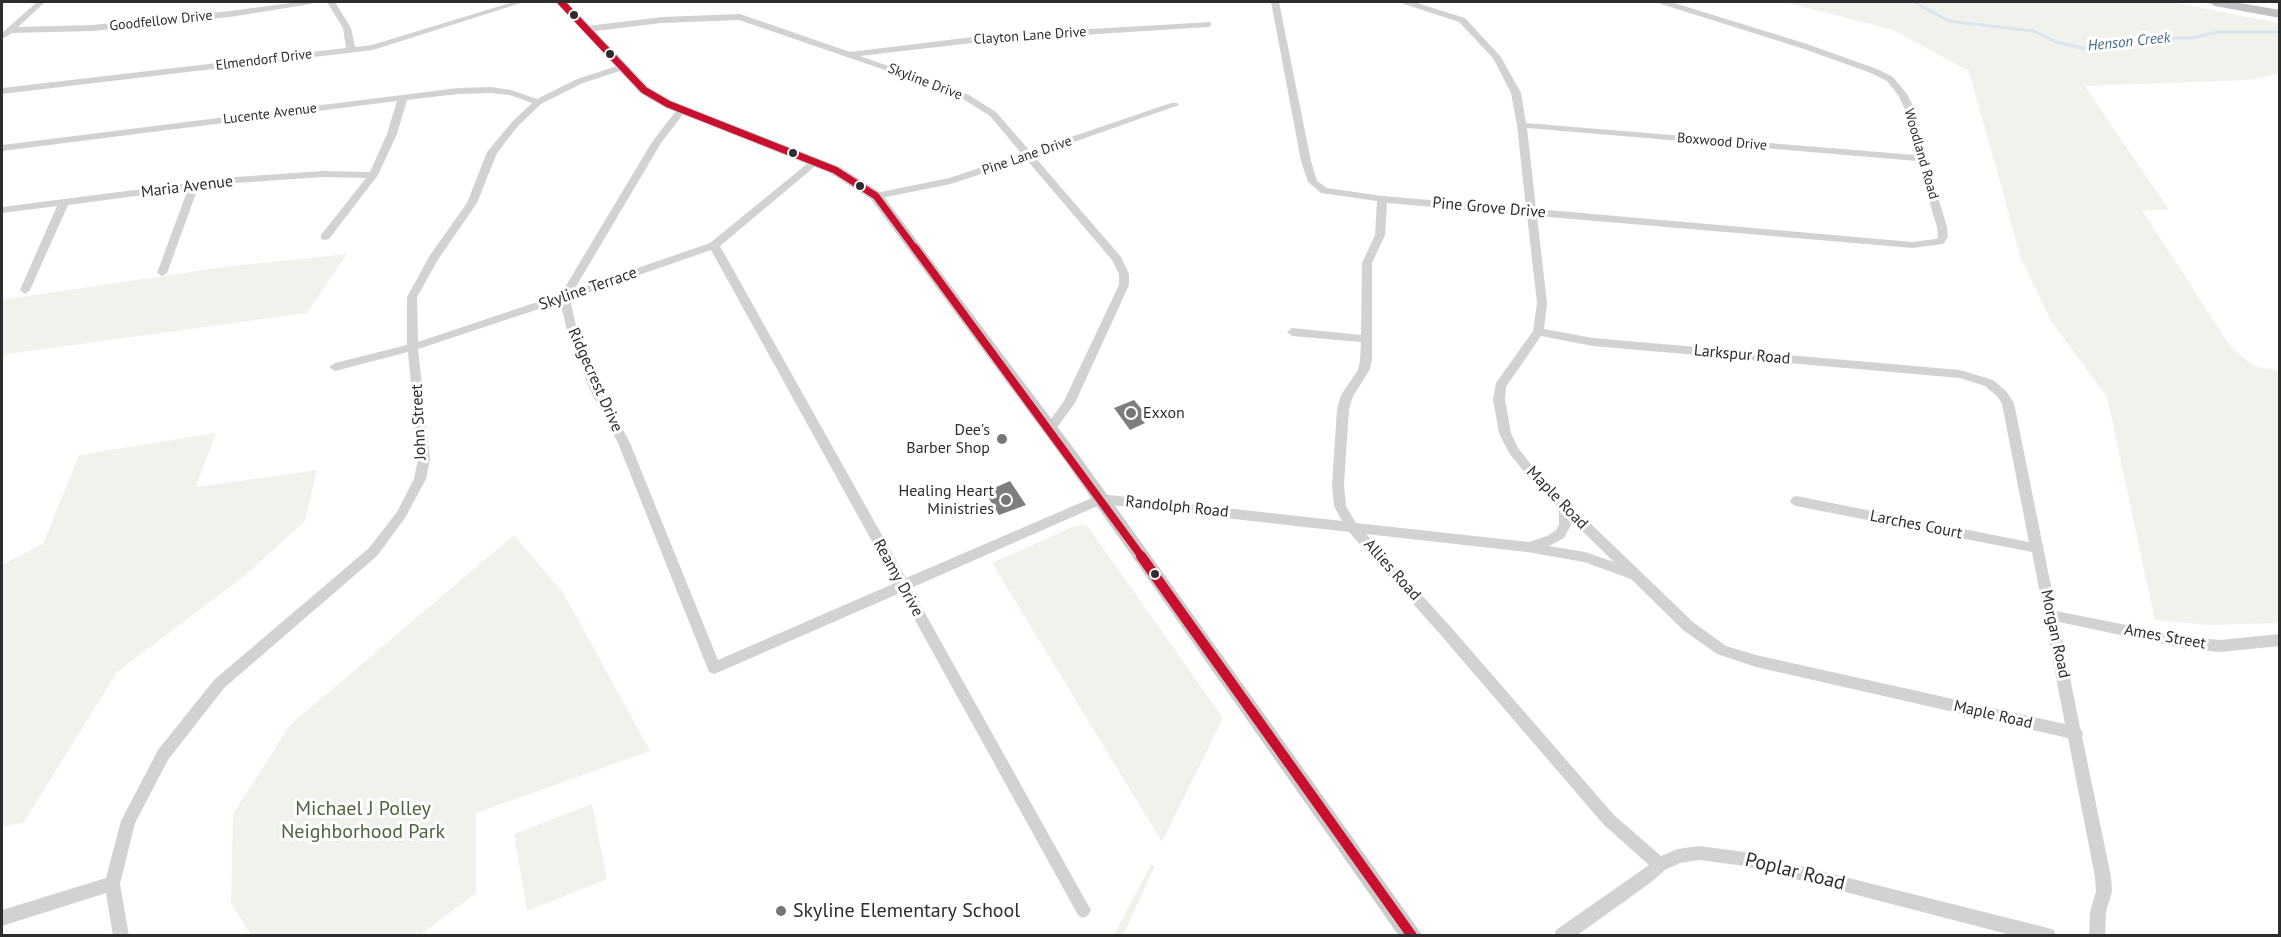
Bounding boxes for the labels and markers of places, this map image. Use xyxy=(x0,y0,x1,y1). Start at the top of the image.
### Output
unlabelled marker xyxy=(568,9,580,21)
unlabelled marker xyxy=(604,48,616,60)
unlabelled marker xyxy=(787,147,799,159)
unlabelled marker xyxy=(854,180,866,192)
place label: Exxon xyxy=(1143,403,1185,423)
marker: Exxon xyxy=(1124,406,1138,420)
place label: Dee's Barber Shop xyxy=(906,420,990,458)
marker: Dee's Barber Shop xyxy=(995,432,1009,446)
place label: Healing Heart Ministries xyxy=(898,481,994,519)
marker: Healing Heart Ministries xyxy=(999,493,1013,507)
unlabelled marker xyxy=(1149,568,1161,580)
place label: Skyline Elementary School xyxy=(793,899,1020,923)
marker: Skyline Elementary School xyxy=(774,904,788,918)

